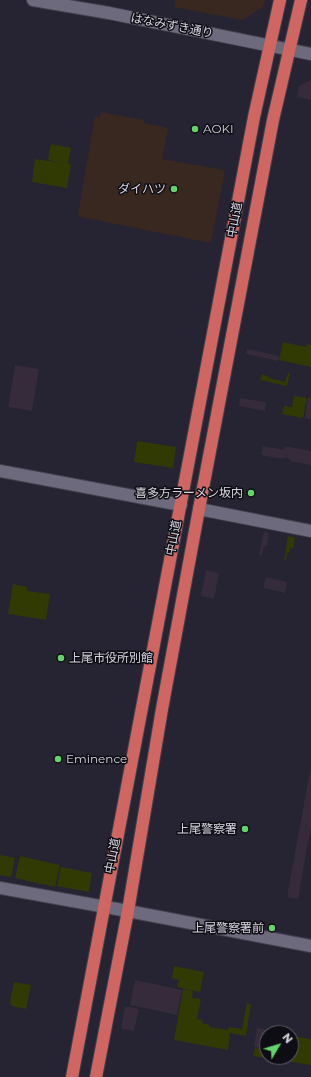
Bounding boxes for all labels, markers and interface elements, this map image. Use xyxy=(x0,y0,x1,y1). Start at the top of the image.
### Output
street label: はなみずき通り xyxy=(129,11,215,41)
place label: AOKI xyxy=(203,122,234,136)
marker: AOKI xyxy=(190,124,200,134)
place label: ダイハツ xyxy=(118,182,166,196)
marker: ダイハツ xyxy=(169,184,179,194)
street label: 中山道 xyxy=(224,201,246,239)
place label: 喜多方ラーメン坂内 xyxy=(135,486,243,500)
marker: 喜多方ラーメン坂内 xyxy=(246,488,256,498)
street label: 中山道 xyxy=(163,519,185,557)
place label: 上尾市役所別館 xyxy=(69,651,153,665)
marker: 上尾市役所別館 xyxy=(56,653,66,663)
place label: Eminence xyxy=(66,752,127,766)
marker: Eminence xyxy=(53,754,63,764)
place label: 上尾警察署 xyxy=(177,822,237,836)
marker: 上尾警察署 xyxy=(240,824,250,834)
street label: 中山道 xyxy=(102,837,124,875)
place label: 上尾警察署前 xyxy=(192,921,264,935)
marker: 上尾警察署前 xyxy=(267,923,277,933)
north arrow xyxy=(259,1025,299,1065)
text: N xyxy=(279,1030,296,1046)

